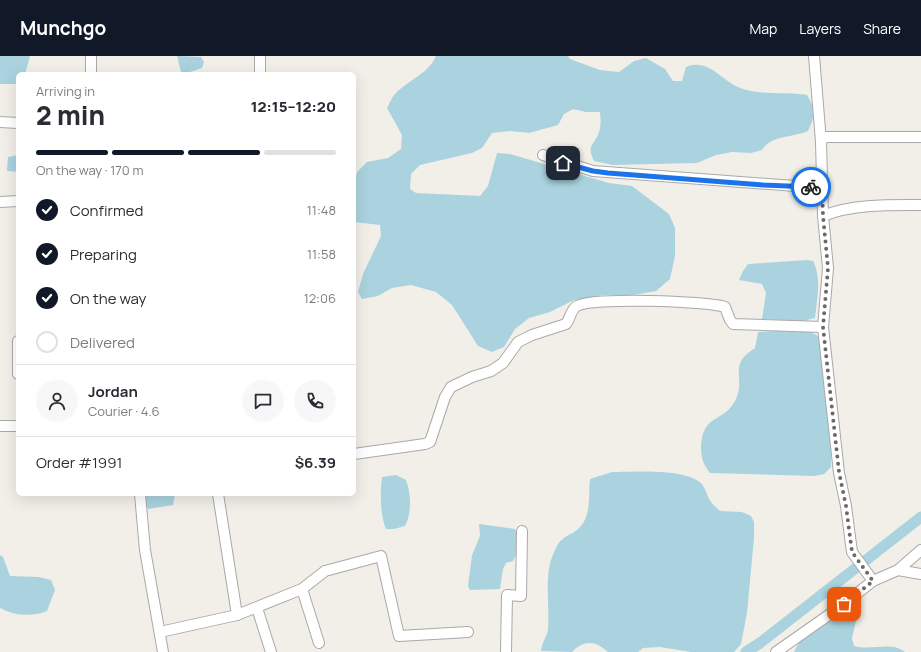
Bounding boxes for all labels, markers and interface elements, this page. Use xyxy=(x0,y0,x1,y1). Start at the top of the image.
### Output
text: Munchgo xyxy=(20,15,106,41)
text: Map xyxy=(749,19,777,38)
text: Layers xyxy=(799,19,841,38)
text: Share xyxy=(863,19,901,38)
text: Arriving in xyxy=(36,82,95,100)
text: 12:15–12:20 xyxy=(251,96,336,117)
text: 2 min xyxy=(36,97,105,133)
pin xyxy=(546,146,580,180)
icon: home xyxy=(552,152,574,174)
text: On the way · 170 m xyxy=(36,161,143,179)
courier xyxy=(791,167,831,207)
icon: bike xyxy=(800,176,822,198)
icon: check xyxy=(36,199,58,221)
text: Confirmed xyxy=(70,200,143,221)
text: 11:48 xyxy=(307,201,336,219)
icon: check xyxy=(36,243,58,265)
text: Preparing xyxy=(70,244,137,265)
text: 11:58 xyxy=(307,245,336,263)
icon: check xyxy=(36,287,58,309)
text: On the way xyxy=(70,288,146,309)
text: 12:06 xyxy=(304,289,336,307)
text: Delivered xyxy=(70,332,135,353)
button: person xyxy=(36,380,78,422)
button: chat xyxy=(242,380,284,422)
button: phone xyxy=(294,380,336,422)
text: Jordan xyxy=(88,381,138,402)
text: Courier · 4.6 xyxy=(88,402,160,420)
text: Order #1991 xyxy=(36,452,122,473)
text: $6.39 xyxy=(295,452,336,473)
pin xyxy=(827,587,861,621)
icon: bag xyxy=(833,593,855,615)

